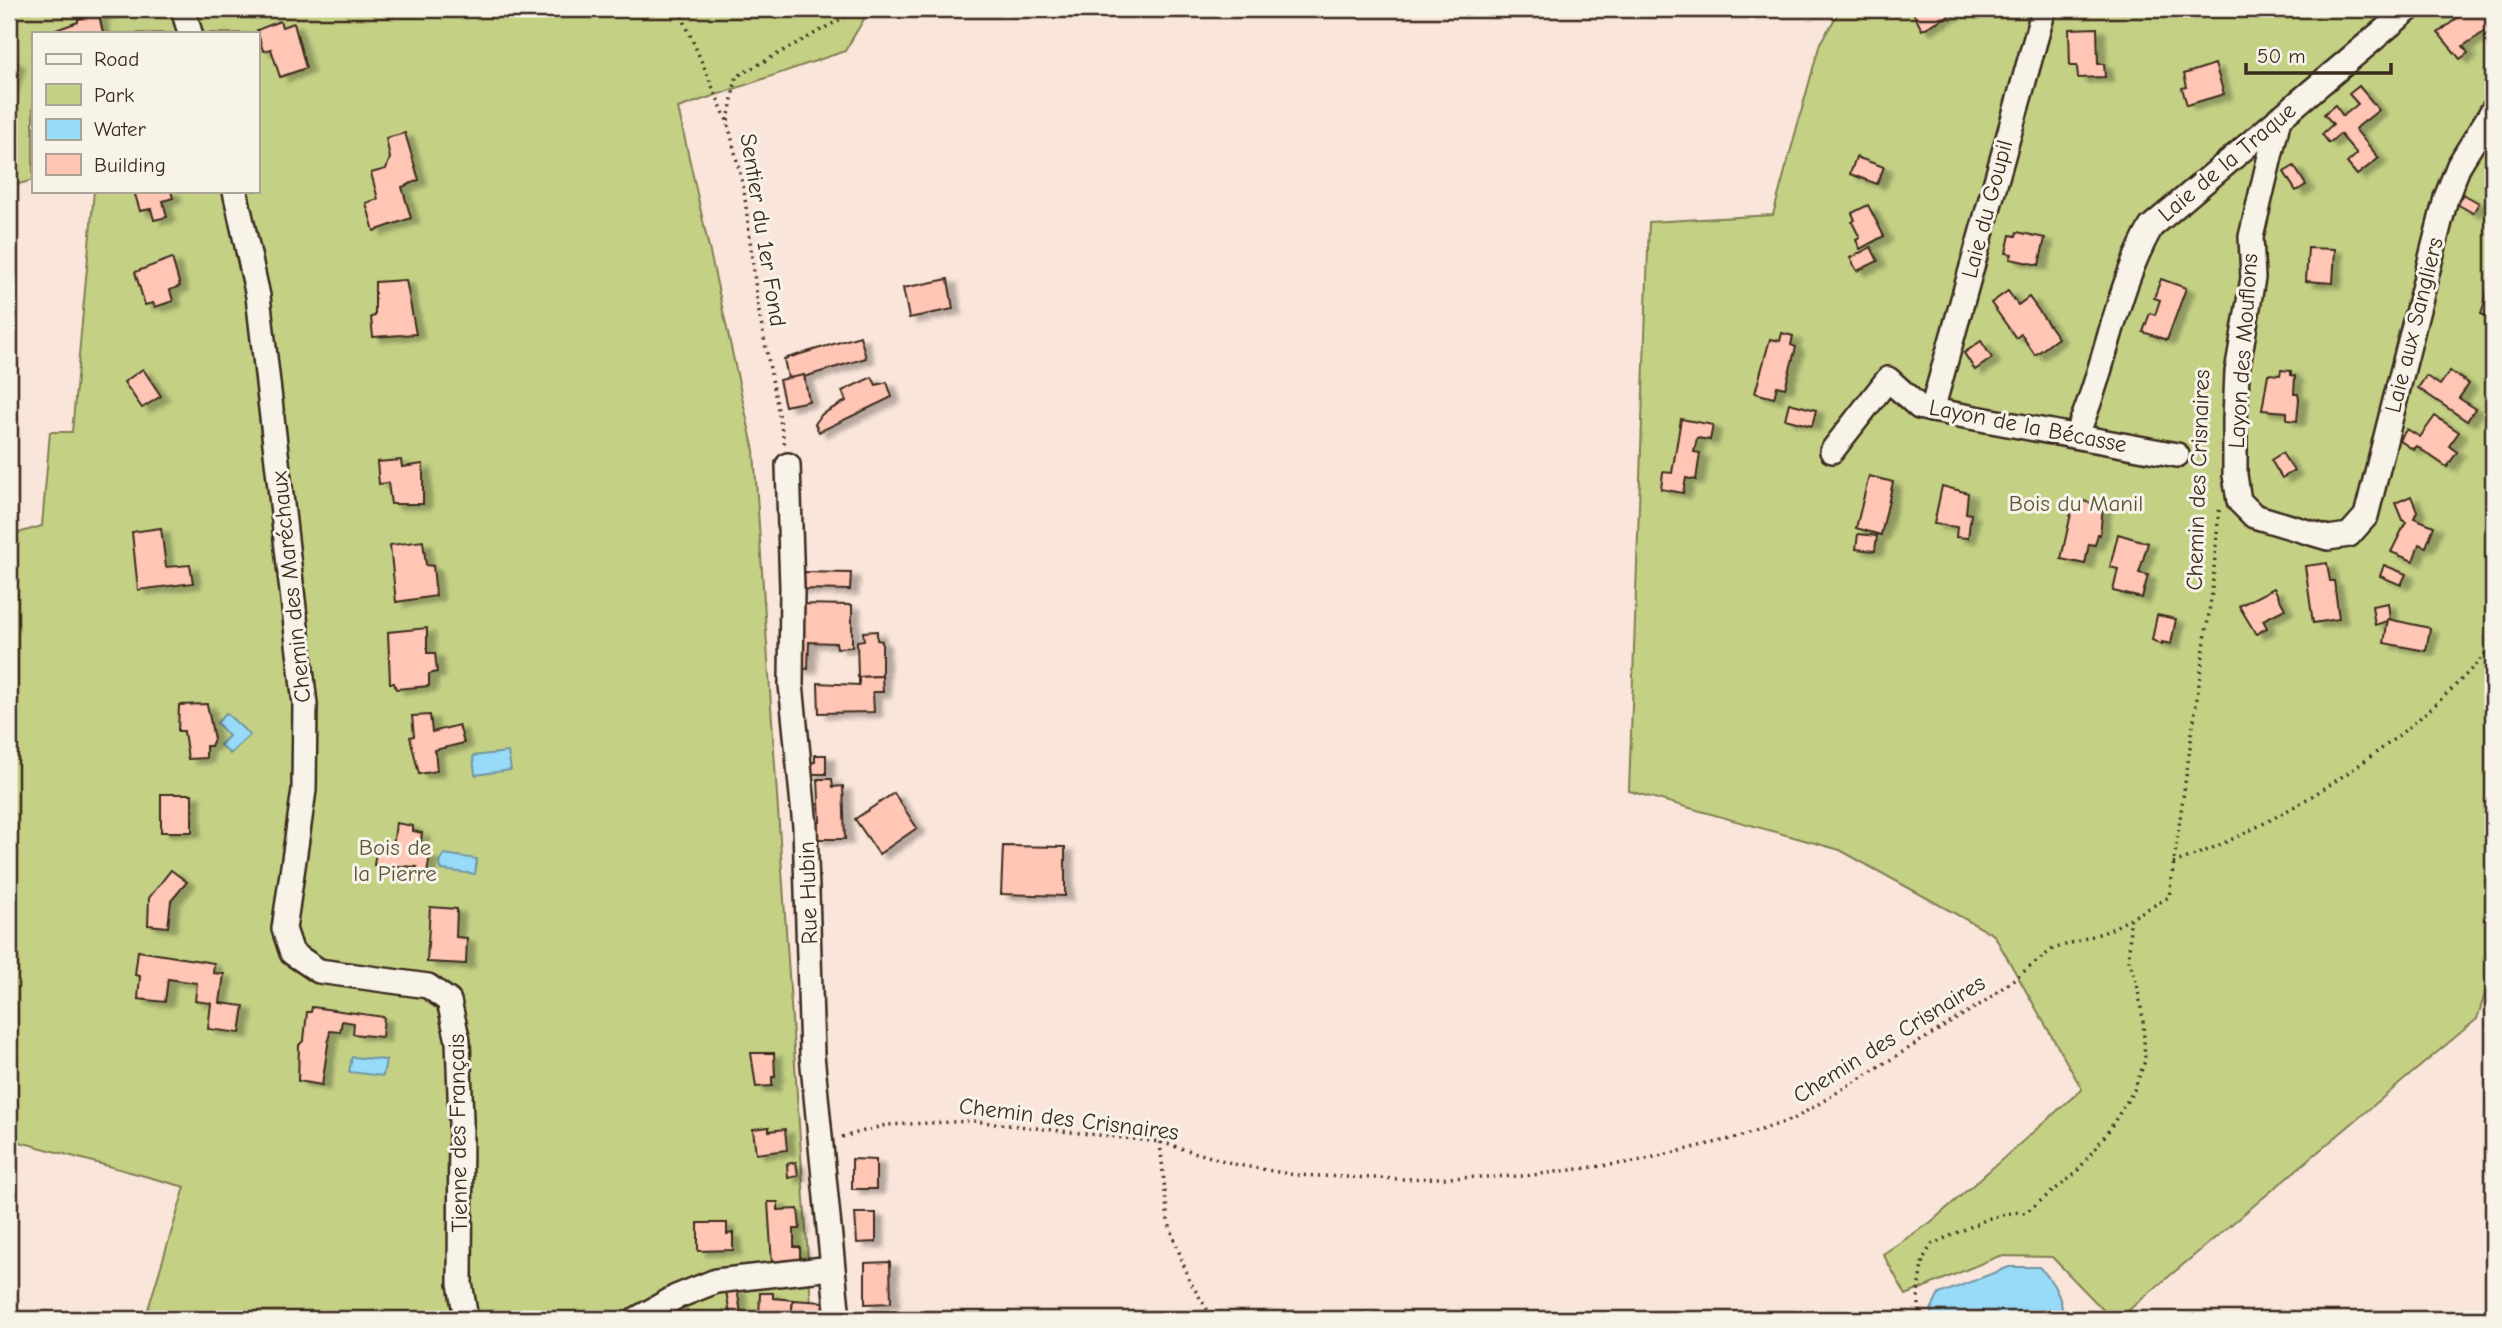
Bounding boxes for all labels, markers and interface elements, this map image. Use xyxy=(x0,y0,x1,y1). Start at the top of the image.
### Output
legend xyxy=(32,32,259,192)
scale bar xyxy=(2246,32,2392,76)
text: 50 m xyxy=(2257,44,2306,68)
text: Road xyxy=(94,47,139,71)
text: Park xyxy=(94,83,134,107)
street label: Laie de la Traque xyxy=(2153,97,2301,227)
text: Water xyxy=(94,117,147,141)
street label: Sentier du 1er Fond xyxy=(734,131,792,329)
street label: Laie du Goupil xyxy=(1956,137,2018,281)
text: Building xyxy=(94,153,166,177)
street label: Laie aux Sangliers xyxy=(2379,235,2449,415)
street label: Layon des Mouflons xyxy=(2223,253,2263,449)
street label: Chemin des Crisnaires xyxy=(2181,369,2215,591)
street label: Layon de la Bécasse xyxy=(1927,394,2129,458)
street label: Chemin des Maréchaux xyxy=(265,470,317,704)
park label: Bois du Manil xyxy=(2009,490,2143,517)
park label: Bois de la Pierre xyxy=(353,834,437,887)
street label: Rue Hubin xyxy=(793,841,823,945)
street label: Chemin des Crisnaires xyxy=(1788,969,1990,1109)
street label: Tienne des Français xyxy=(443,1033,473,1233)
street label: Chemin des Crisnaires xyxy=(958,1092,1180,1146)

